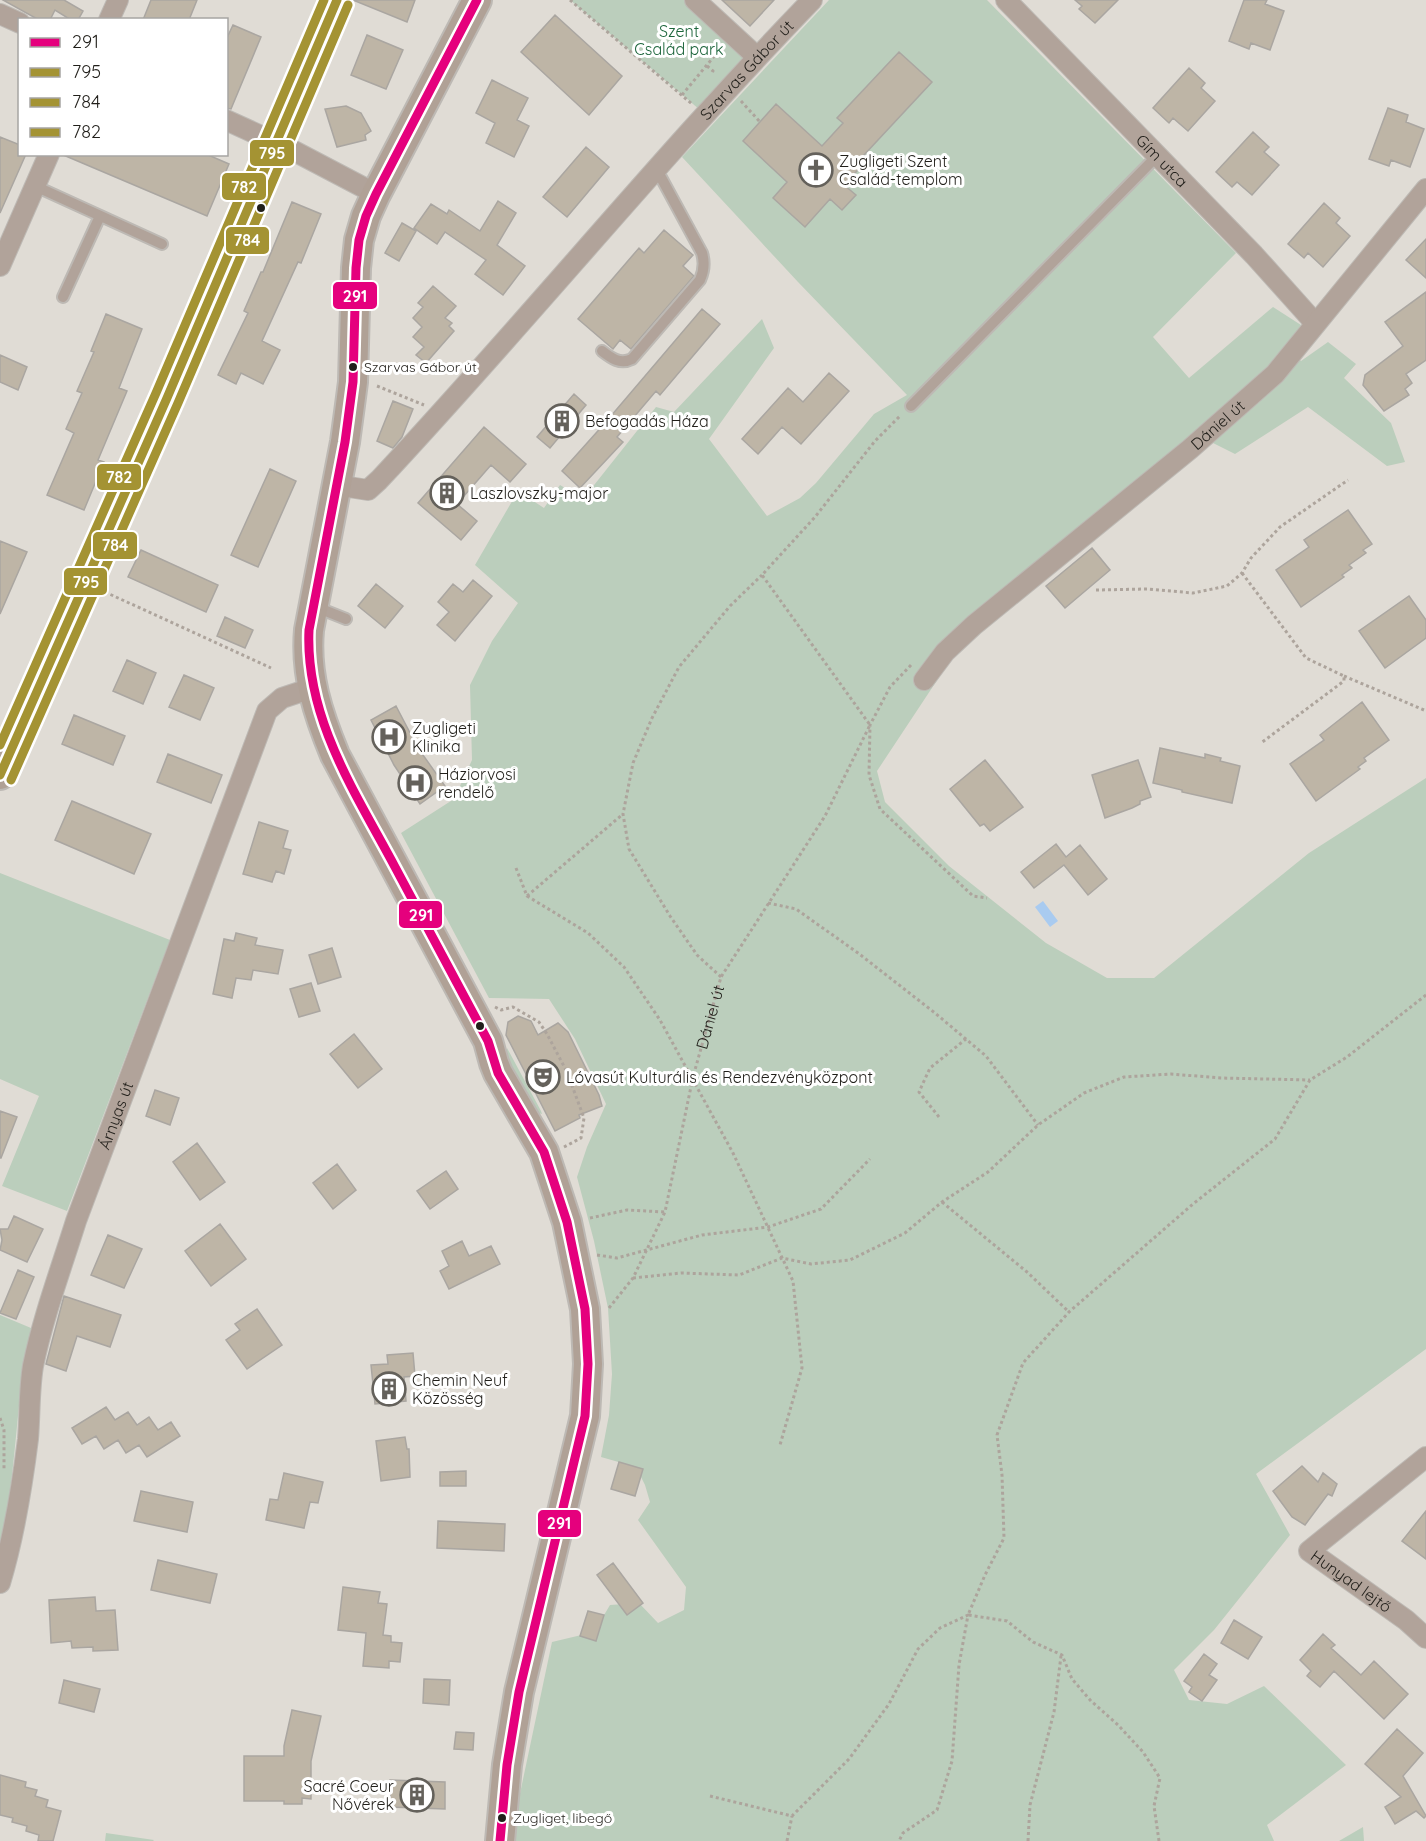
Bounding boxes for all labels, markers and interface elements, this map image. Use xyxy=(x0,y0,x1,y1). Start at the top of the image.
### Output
street label: Szarvas Gábor út xyxy=(695,16,798,124)
legend xyxy=(18,18,228,156)
park label: Szent Család park xyxy=(634,21,724,59)
text: 291 xyxy=(72,30,99,53)
text: 795 xyxy=(72,60,101,83)
text: 784 xyxy=(72,90,100,113)
text: 782 xyxy=(72,120,101,143)
street label: Gím utca xyxy=(1132,130,1192,191)
line badge: 795 xyxy=(249,139,295,167)
text: 795 xyxy=(258,143,286,163)
place label: Zugligeti Szent Család-templom xyxy=(839,151,963,189)
church icon: Zugligeti Szent Család-templom xyxy=(798,152,834,188)
line badge: 782 xyxy=(221,172,267,201)
text: 782 xyxy=(231,177,257,197)
unlabelled marker xyxy=(255,202,267,214)
line badge: 784 xyxy=(225,226,270,255)
text: 784 xyxy=(234,230,261,250)
line badge: 291 xyxy=(332,281,378,310)
text: 291 xyxy=(343,286,367,306)
place label: Szarvas Gábor út xyxy=(364,358,477,376)
marker: Szarvas Gábor út xyxy=(347,361,359,373)
street label: Dániel út xyxy=(1186,395,1249,454)
building icon: Befogadás Háza xyxy=(544,403,580,439)
place label: Befogadás Háza xyxy=(585,411,709,431)
line badge: 782 xyxy=(96,463,142,491)
text: 782 xyxy=(106,467,132,487)
building icon: Laszlovszky-major xyxy=(429,475,465,511)
place label: Laszlovszky-major xyxy=(470,483,608,503)
line badge: 784 xyxy=(92,531,138,560)
text: 784 xyxy=(102,535,129,555)
line badge: 795 xyxy=(63,567,108,596)
text: 795 xyxy=(72,572,100,592)
place label: Zugligeti Klinika xyxy=(412,718,476,756)
hospital icon: Zugligeti Klinika xyxy=(371,719,407,755)
place label: Háziorvosi rendelő xyxy=(438,764,516,802)
hospital icon: Háziorvosi rendelő xyxy=(397,765,433,801)
line badge: 291 xyxy=(398,900,443,929)
text: 291 xyxy=(409,905,433,925)
street label: Dániel út xyxy=(691,983,728,1051)
unlabelled marker xyxy=(474,1020,486,1032)
theatre icon: Lóvasút Kulturális és Rendezvényközpont xyxy=(525,1059,561,1095)
place label: Lóvasút Kulturális és Rendezvényközpont xyxy=(566,1067,873,1087)
street label: Árnyas út xyxy=(94,1079,137,1152)
place label: Chemin Neuf Közösség xyxy=(412,1370,508,1408)
building icon: Chemin Neuf Közösség xyxy=(371,1371,407,1407)
line badge: 291 xyxy=(537,1509,582,1538)
text: 291 xyxy=(547,1513,571,1533)
street label: Hunyad lejtő xyxy=(1307,1545,1396,1617)
place label: Sacré Coeur Nővérek xyxy=(303,1776,394,1814)
building icon: Sacré Coeur Nővérek xyxy=(399,1777,435,1813)
place label: Zugliget, libegő xyxy=(513,1809,612,1827)
marker: Zugliget, libegő xyxy=(496,1812,508,1824)

